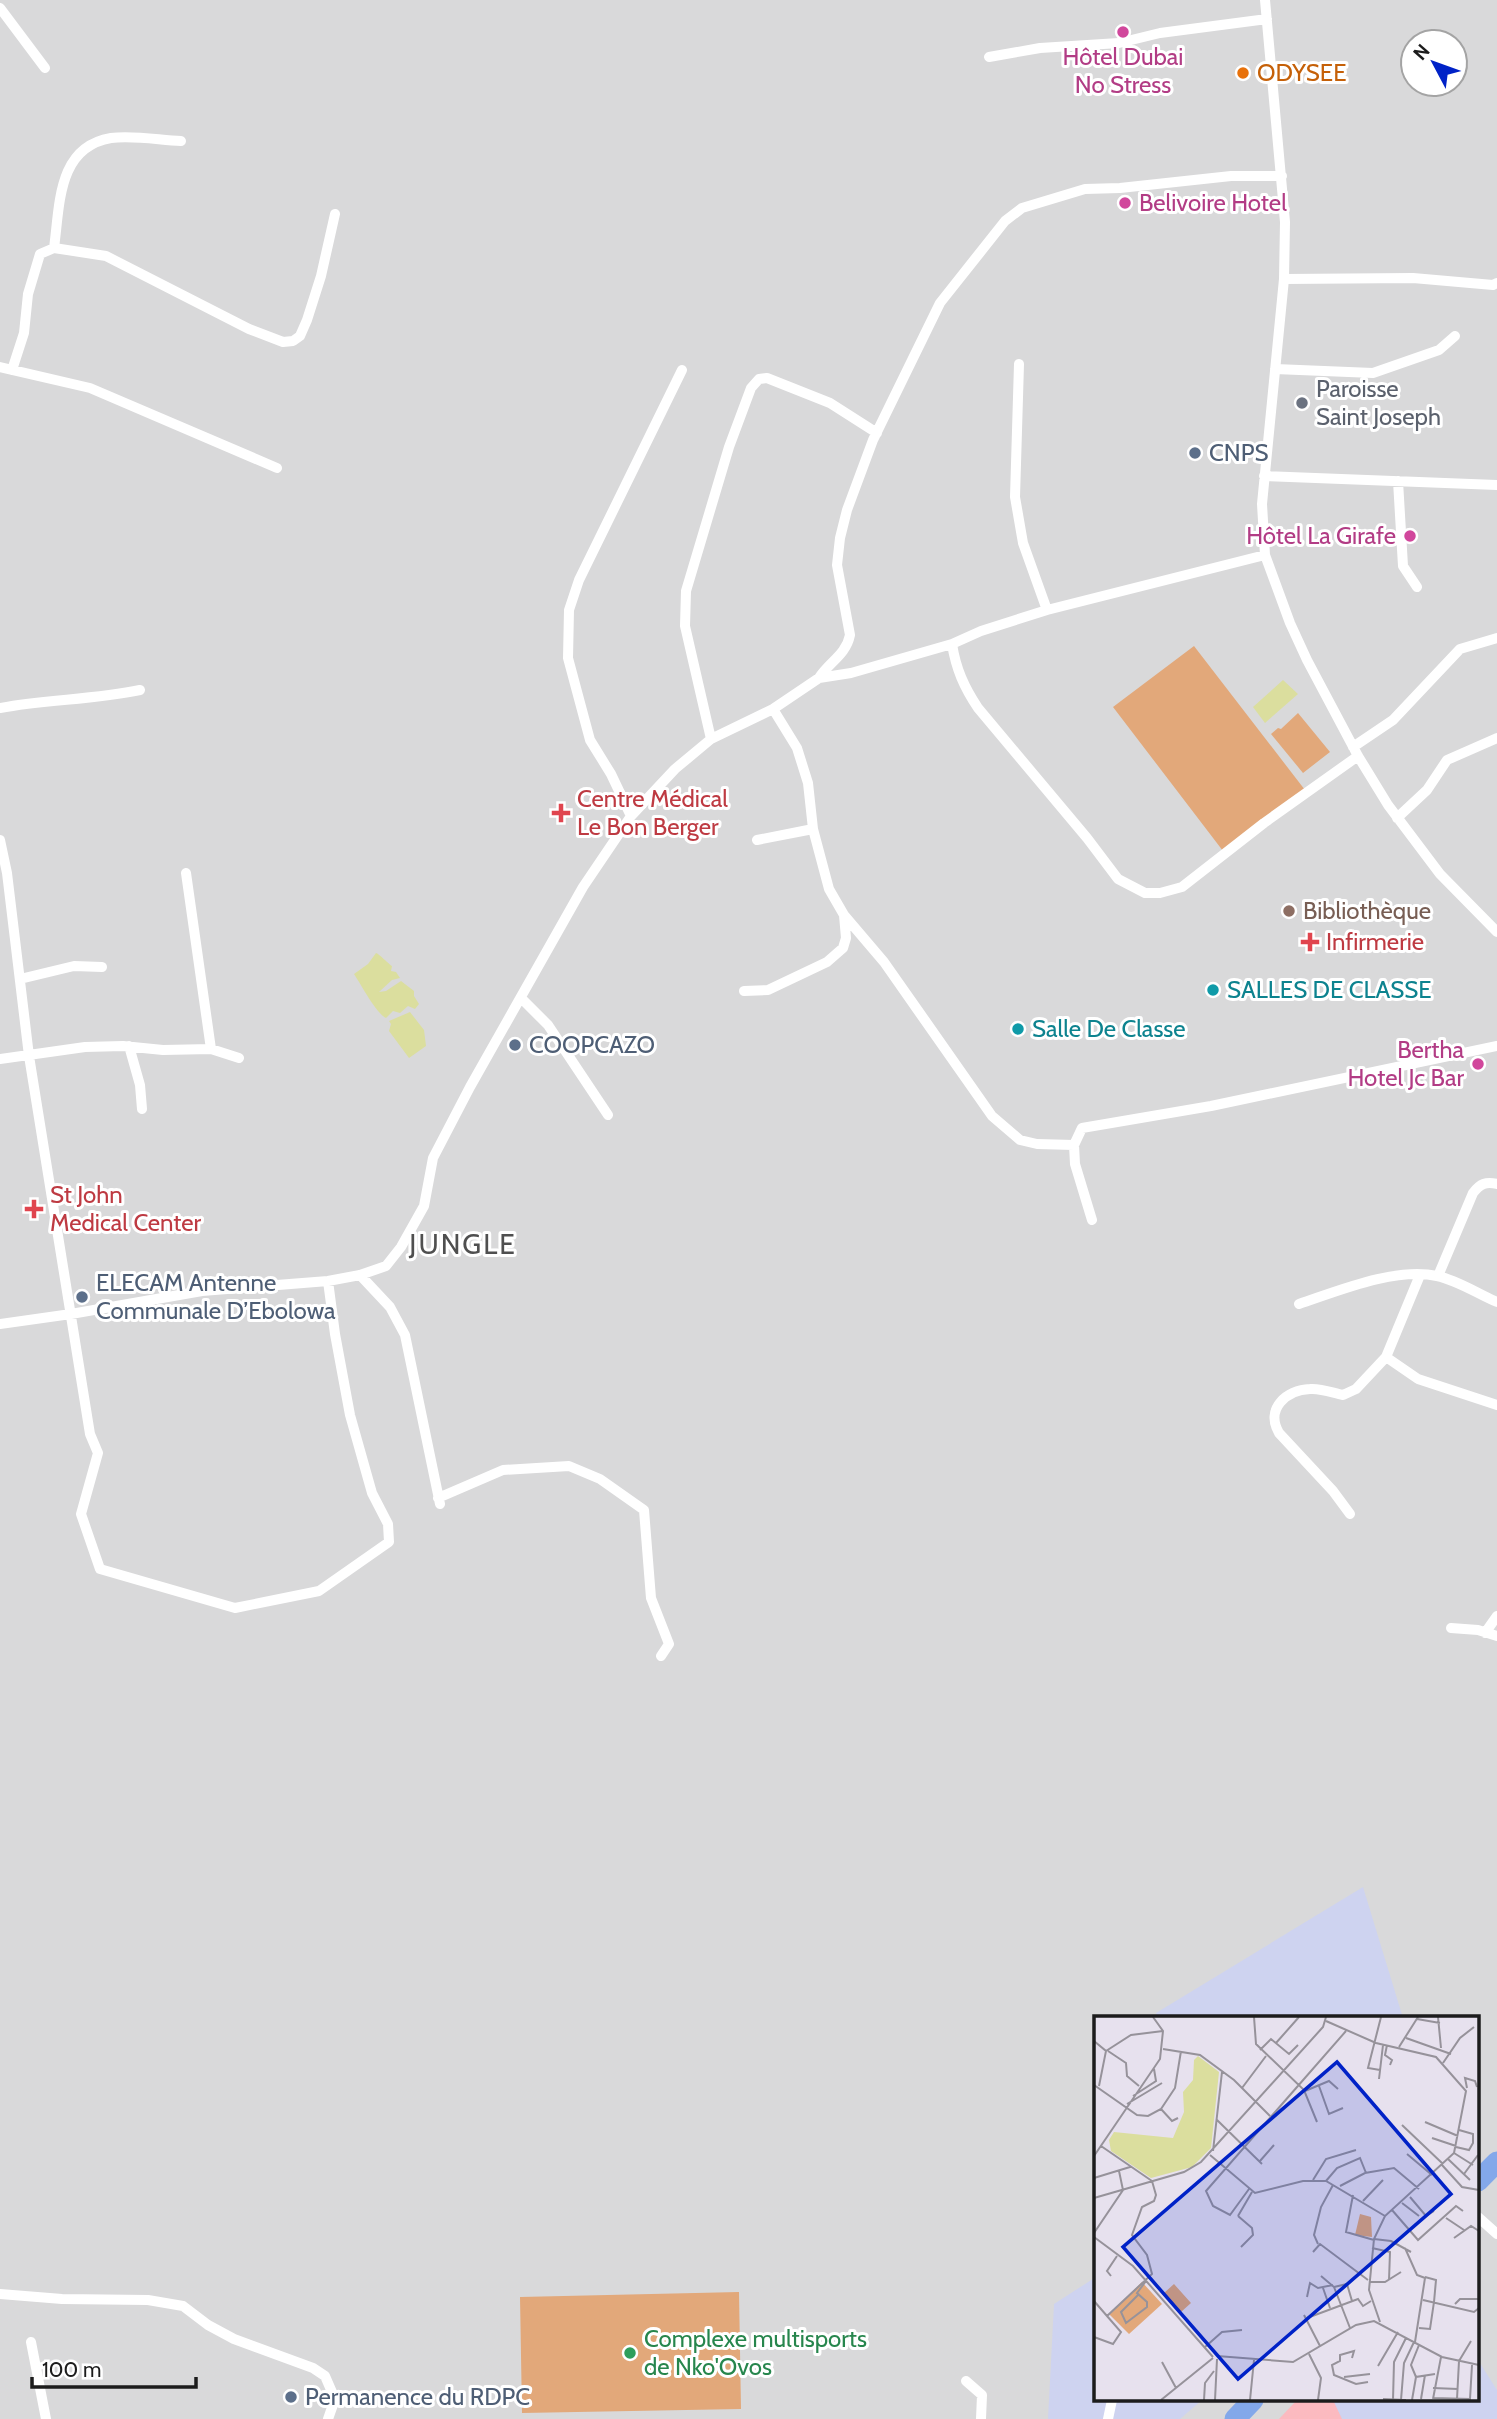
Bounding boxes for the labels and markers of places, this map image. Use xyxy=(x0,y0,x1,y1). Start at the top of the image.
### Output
marker: Hôtel Dubai No Stress xyxy=(1115,24,1131,40)
place label: Hôtel Dubai No Stress xyxy=(1063,42,1183,99)
place label: ODYSEE xyxy=(1257,58,1346,87)
marker: ODYSEE xyxy=(1235,65,1251,81)
place label: Belivoire Hotel xyxy=(1139,188,1287,217)
marker: Belivoire Hotel xyxy=(1117,195,1133,211)
place label: Paroisse Saint Joseph xyxy=(1316,374,1441,431)
marker: Paroisse Saint Joseph xyxy=(1294,395,1310,411)
place label: CNPS xyxy=(1209,438,1268,467)
marker: CNPS xyxy=(1187,445,1203,461)
place label: Hôtel La Girafe xyxy=(1246,521,1396,550)
marker: Hôtel La Girafe xyxy=(1402,528,1418,544)
place label: Centre Médical Le Bon Berger xyxy=(577,784,728,841)
marker: Centre Médical Le Bon Berger xyxy=(551,803,571,823)
place label: Bibliothèque xyxy=(1303,896,1431,925)
marker: Bibliothèque xyxy=(1281,903,1297,919)
place label: Infirmerie xyxy=(1326,927,1424,956)
marker: Infirmerie xyxy=(1300,932,1320,952)
place label: SALLES DE CLASSE xyxy=(1227,975,1432,1004)
marker: SALLES DE CLASSE xyxy=(1205,982,1221,998)
place label: Salle De Classe xyxy=(1032,1014,1186,1043)
marker: Salle De Classe xyxy=(1010,1021,1026,1037)
place label: COOPCAZO xyxy=(529,1030,655,1059)
place label: Bertha Hotel Jc Bar xyxy=(1348,1035,1464,1092)
marker: COOPCAZO xyxy=(507,1037,523,1053)
marker: Bertha Hotel Jc Bar xyxy=(1470,1056,1486,1072)
place label: St John Medical Center xyxy=(50,1180,202,1237)
marker: St John Medical Center xyxy=(24,1199,44,1219)
place label: ELECAM Antenne Communale D’Ebolowa xyxy=(96,1268,336,1325)
marker: ELECAM Antenne Communale D’Ebolowa xyxy=(74,1289,90,1305)
place label: Complexe multisports de Nko'Ovos xyxy=(644,2324,867,2381)
marker: Complexe multisports de Nko'Ovos xyxy=(622,2345,638,2361)
place label: Permanence du RDPC xyxy=(305,2382,530,2411)
marker: Permanence du RDPC xyxy=(283,2389,299,2405)

